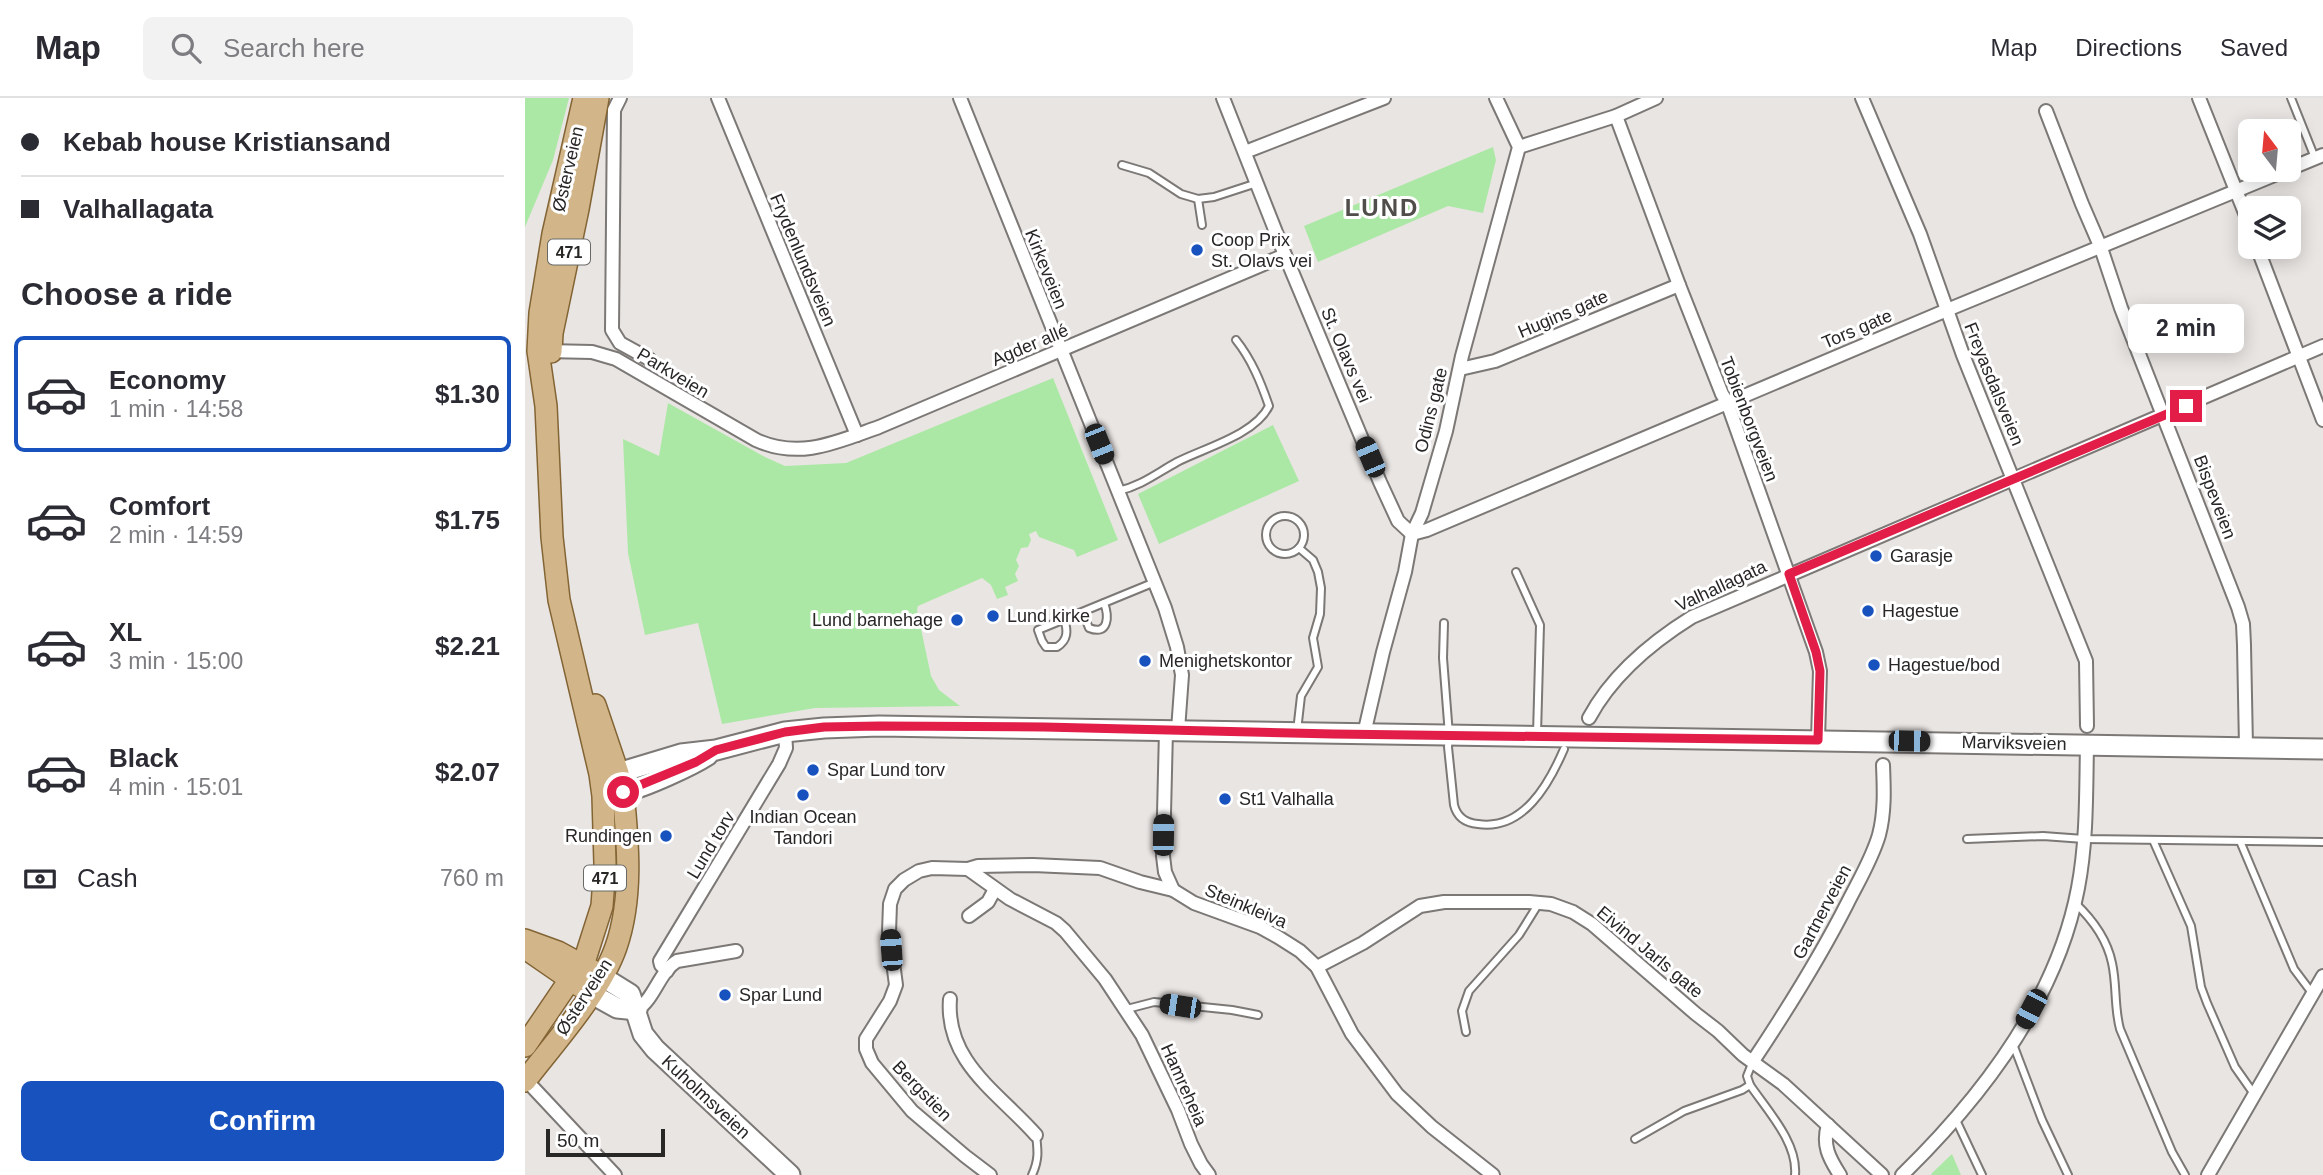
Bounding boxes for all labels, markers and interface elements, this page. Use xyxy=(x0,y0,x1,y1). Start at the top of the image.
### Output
search box xyxy=(143,17,633,80)
text: Map xyxy=(35,29,101,66)
icon: search xyxy=(167,29,205,67)
text: Search here xyxy=(223,33,365,63)
text: Map xyxy=(1991,34,2037,61)
text: Directions xyxy=(2075,34,2182,61)
text: Saved xyxy=(2220,34,2288,61)
north arrow xyxy=(2238,119,2301,182)
map controls xyxy=(2238,119,2301,259)
street label: Østerveien xyxy=(548,124,588,214)
text: Kebab house Kristiansand xyxy=(63,127,391,157)
street label: Frydenlundsveien xyxy=(766,191,840,329)
text: Valhallagata xyxy=(63,194,213,224)
district label: LUND xyxy=(1345,194,1419,221)
button: layers xyxy=(2238,196,2301,259)
street label: Kirkeveien xyxy=(1021,226,1071,312)
place label: Coop Prix St. Olavs vei xyxy=(1211,230,1312,271)
road number: 471 xyxy=(548,240,590,264)
marker: Coop Prix St. Olavs vei xyxy=(1189,242,1205,258)
text: Choose a ride xyxy=(21,276,233,312)
street label: Hugins gate xyxy=(1515,286,1611,342)
callout: 2 min xyxy=(2128,304,2244,354)
street label: St. Olavs vei xyxy=(1317,305,1375,405)
street label: Tors gate xyxy=(1819,305,1895,353)
text: 2 min xyxy=(2156,315,2216,341)
street label: Freyasdalsveien xyxy=(1960,319,2028,449)
street label: Agder allé xyxy=(989,320,1071,370)
street label: Parkveien xyxy=(634,344,712,402)
street label: Tobienborgveien xyxy=(1716,354,1782,484)
icon: car xyxy=(25,363,88,426)
text: Economy xyxy=(109,365,226,395)
street label: Odins gate xyxy=(1411,365,1451,455)
text: $1.30 xyxy=(435,379,500,409)
route end xyxy=(2170,390,2202,422)
text: 1 min · 14:58 xyxy=(109,396,243,422)
car xyxy=(1082,421,1117,467)
car xyxy=(1353,434,1388,480)
street label: Bispeveien xyxy=(2190,452,2240,542)
icon: car xyxy=(25,489,88,552)
text: Comfort xyxy=(109,491,210,521)
text: $1.75 xyxy=(435,505,500,535)
text: 2 min · 14:59 xyxy=(109,522,243,548)
place label: Garasje xyxy=(1890,546,1953,566)
marker: Garasje xyxy=(1868,548,1884,564)
street label: Valhallagata xyxy=(1672,556,1770,616)
place label: Hagestue xyxy=(1882,601,1959,621)
marker: Hagestue xyxy=(1860,603,1876,619)
place label: Lund kirke xyxy=(1007,606,1090,626)
marker: Lund kirke xyxy=(985,608,1001,624)
place label: Lund barnehage xyxy=(812,610,943,630)
marker: Lund barnehage xyxy=(949,612,965,628)
icon: car xyxy=(25,615,88,678)
text: XL xyxy=(109,617,142,647)
text: $2.21 xyxy=(435,631,500,661)
text: 3 min · 15:00 xyxy=(109,648,243,674)
place label: Menighetskontor xyxy=(1159,651,1292,671)
marker: Menighetskontor xyxy=(1137,653,1153,669)
place label: Hagestue/bod xyxy=(1888,655,2000,675)
marker: Hagestue/bod xyxy=(1866,657,1882,673)
car xyxy=(1888,730,1931,752)
street label: Marviksveien xyxy=(1961,732,2067,754)
icon: car xyxy=(25,741,88,804)
text: Black xyxy=(109,743,178,773)
text: $2.07 xyxy=(435,757,500,787)
place label: Spar Lund torv xyxy=(827,760,945,780)
marker: Spar Lund torv xyxy=(805,762,821,778)
text: 4 min · 15:01 xyxy=(109,774,243,800)
route start xyxy=(607,776,639,808)
marker: Indian Ocean Tandori xyxy=(795,787,811,803)
place label: St1 Valhalla xyxy=(1239,789,1335,809)
marker: St1 Valhalla xyxy=(1217,791,1233,807)
place label: Indian Ocean Tandori xyxy=(749,807,857,848)
street label: Lund torv xyxy=(683,808,739,882)
car xyxy=(1153,814,1174,856)
place label: Rundingen xyxy=(565,826,652,846)
marker: Rundingen xyxy=(658,828,674,844)
icon: cash xyxy=(21,860,59,898)
street label: Gartnerveien xyxy=(1789,861,1855,963)
text: Cash xyxy=(77,863,138,893)
text: 760 m xyxy=(440,865,504,891)
road number: 471 xyxy=(584,866,626,890)
street label: Steinkleiva xyxy=(1202,880,1291,933)
street label: Eivind Jarls gate xyxy=(1593,902,1707,1002)
car xyxy=(880,928,903,972)
street label: Østerveien xyxy=(552,955,616,1039)
place label: Spar Lund xyxy=(739,985,822,1005)
car xyxy=(2012,986,2051,1032)
marker: Spar Lund xyxy=(717,987,733,1003)
car xyxy=(1158,992,1203,1020)
street label: Hamreheia xyxy=(1157,1041,1211,1130)
street label: Kuholmsveien xyxy=(658,1051,754,1143)
street label: Bergstien xyxy=(888,1057,956,1125)
button: Confirm xyxy=(21,1081,504,1161)
scale bar xyxy=(546,1126,665,1158)
text: 50 m xyxy=(557,1130,599,1151)

